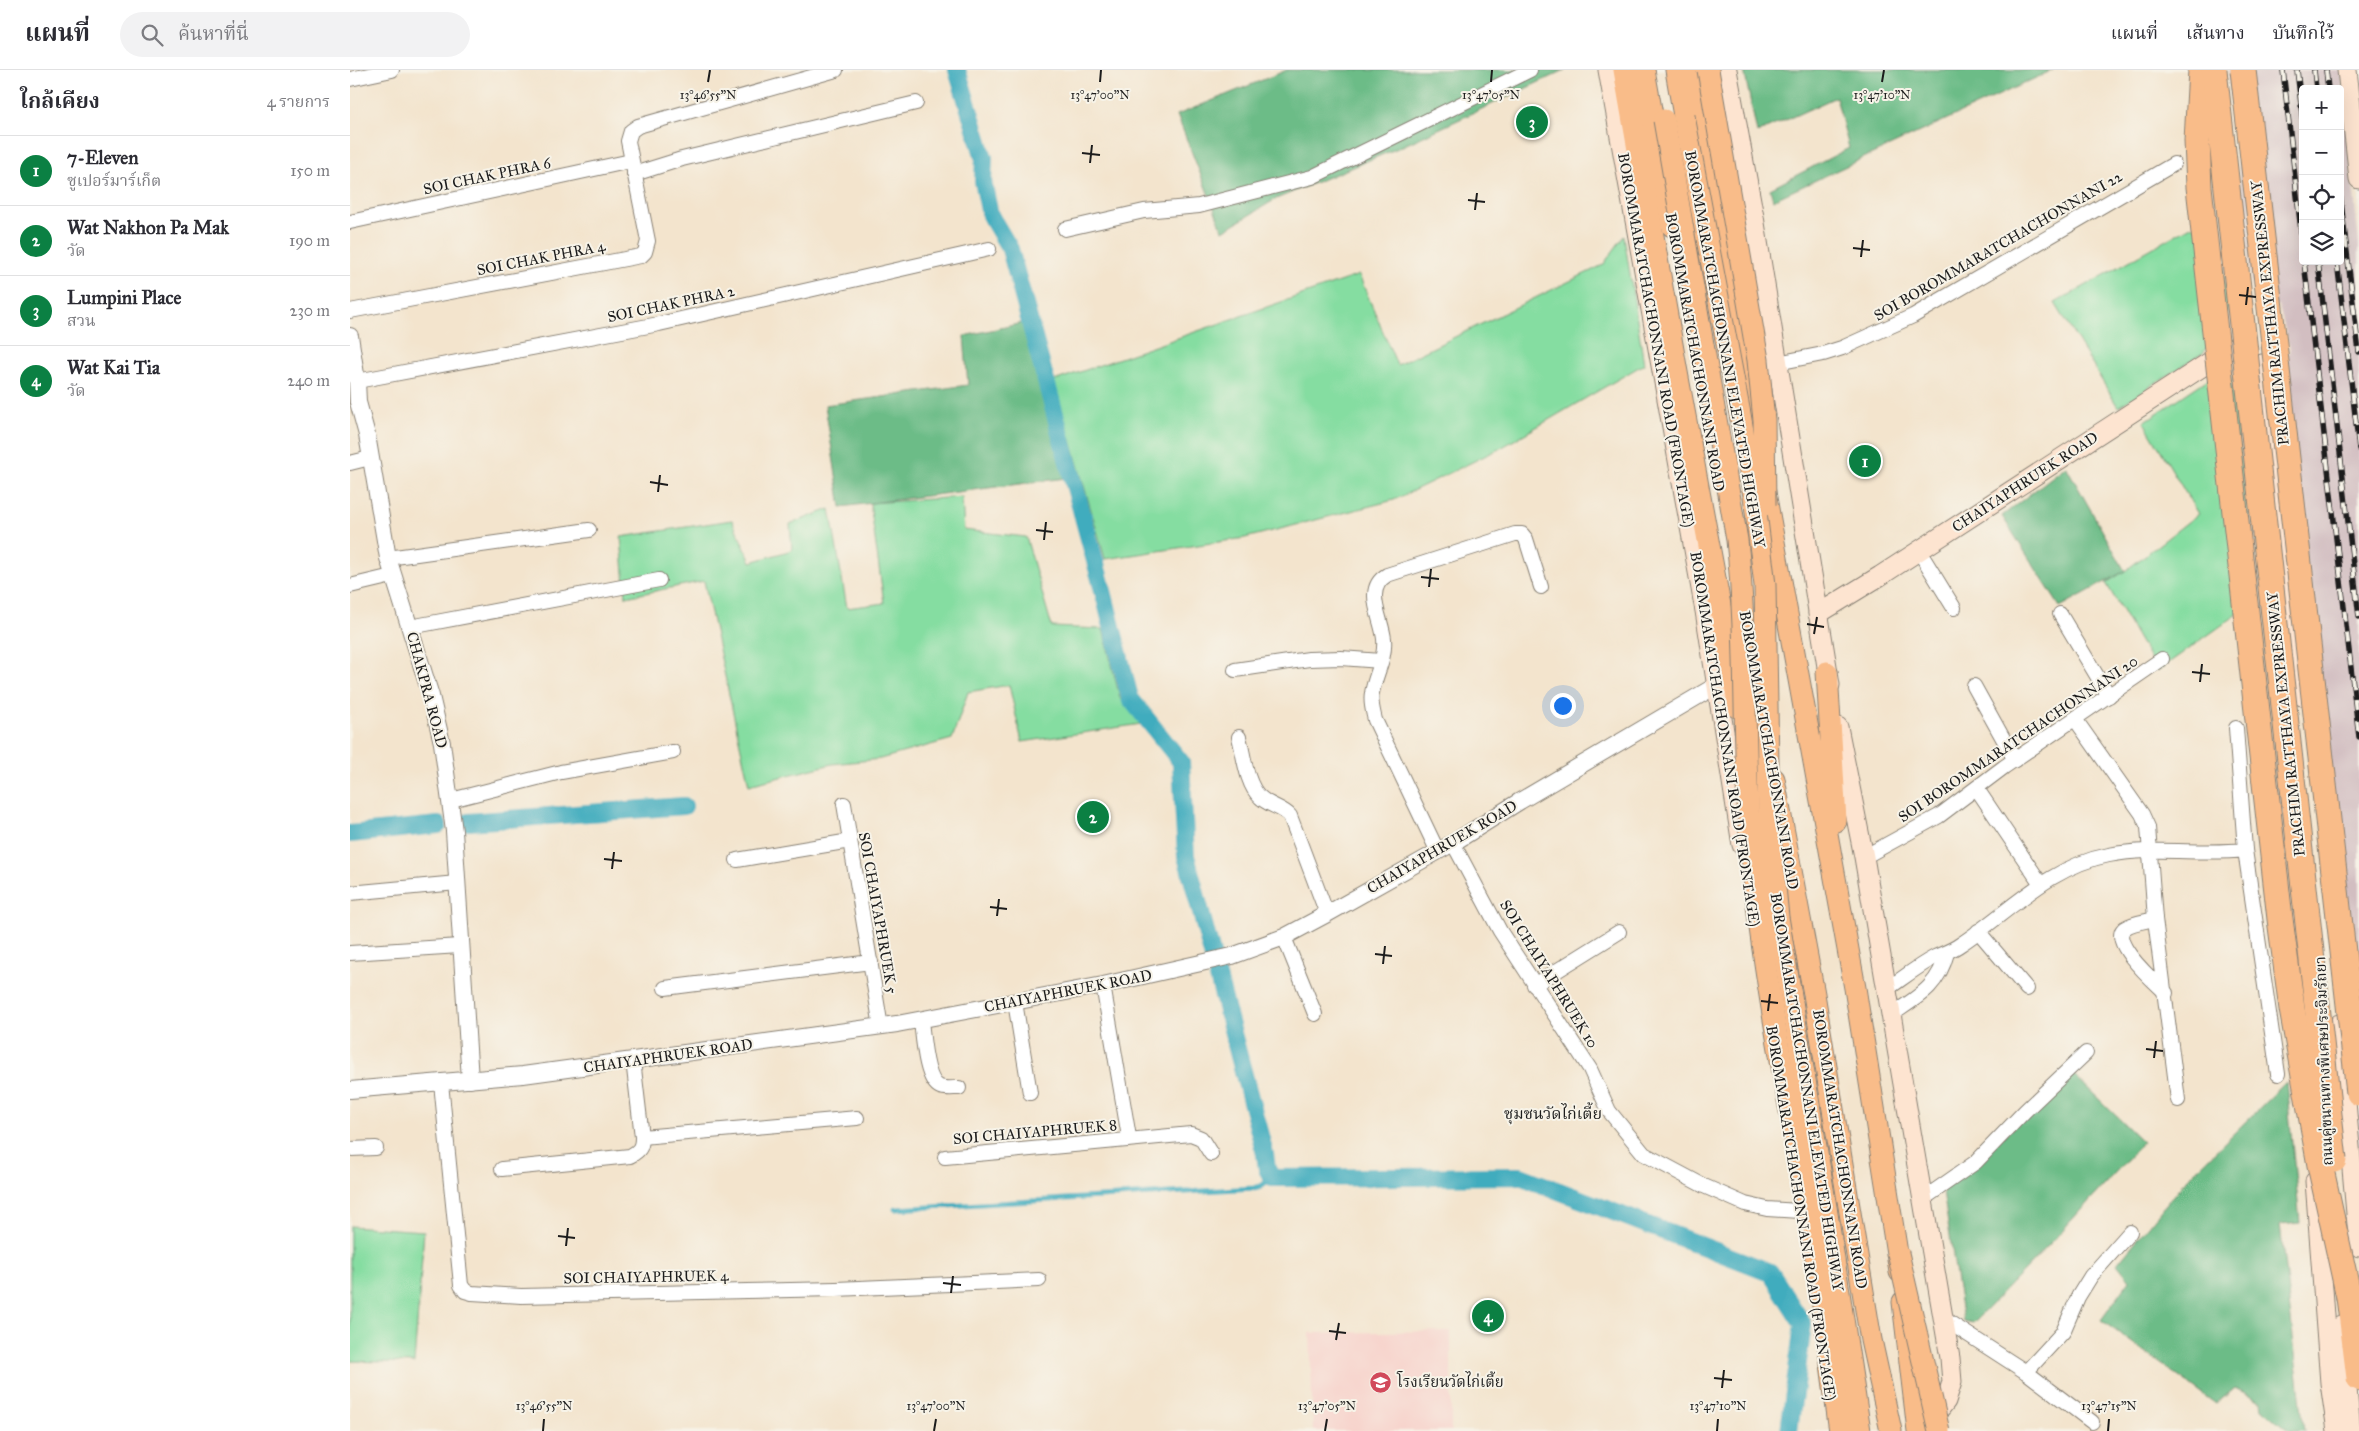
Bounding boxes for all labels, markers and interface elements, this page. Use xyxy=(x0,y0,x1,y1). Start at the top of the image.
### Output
search box xyxy=(120,12,470,57)
text: แผนที่ xyxy=(25,18,90,48)
icon: search xyxy=(138,21,166,49)
text: ค้นหาที่นี่ xyxy=(178,22,249,45)
text: แผนที่ xyxy=(2111,22,2158,44)
text: เส้นทาง xyxy=(2186,22,2245,44)
text: บันทึกไว้ xyxy=(2273,22,2334,44)
map controls xyxy=(2299,85,2344,265)
button: + xyxy=(2299,85,2344,130)
text: ใกล้เคียง xyxy=(20,88,100,114)
text: 13°46'55"N xyxy=(680,88,736,102)
text: 13°47'00"N xyxy=(1070,88,1130,102)
text: 13°47'05"N xyxy=(1462,88,1520,102)
text: 13°47'10"N xyxy=(1854,88,1910,102)
text: 4 รายการ xyxy=(267,92,330,111)
pin: 3 xyxy=(1516,103,1548,141)
button: − xyxy=(2299,130,2344,175)
text: 7-Eleven xyxy=(67,146,139,169)
street label: BOROMMARATCHACHONNANI ELEVATED HIGHWAY xyxy=(1681,149,1769,549)
street label: BOROMMARATCHACHONNANI ROAD (FRONTAGE) xyxy=(1614,151,1698,529)
street label: SOI CHAK PHRA 6 xyxy=(422,153,554,198)
text: 1 xyxy=(33,161,39,180)
text: 150 m xyxy=(290,161,330,180)
street label: SOI BOROMMARATCHACHONNANI 22 xyxy=(1871,167,2126,325)
text: ซูเปอร์มาร์เก็ต xyxy=(67,171,161,190)
button: locate xyxy=(2299,175,2344,220)
street label: PRACHIM RATTHAYA EXPRESSWAY xyxy=(2247,179,2293,446)
street label: BOROMMARATCHACHONNANI ROAD xyxy=(1662,211,1728,493)
text: Wat Nakhon Pa Mak xyxy=(67,216,229,239)
button: layers xyxy=(2299,220,2344,265)
text: 2 xyxy=(32,231,40,250)
text: 190 m xyxy=(289,231,330,250)
street label: SOI CHAK PHRA 4 xyxy=(475,237,607,279)
text: วัด xyxy=(67,241,86,260)
street label: SOI CHAK PHRA 2 xyxy=(606,282,737,326)
text: Lumpini Place xyxy=(67,286,181,309)
text: 3 xyxy=(33,301,39,320)
text: 230 m xyxy=(290,301,330,320)
text: สวน xyxy=(67,311,96,330)
text: Wat Kai Tia xyxy=(67,356,160,379)
text: 4 xyxy=(32,371,40,390)
text: 240 m xyxy=(287,371,330,390)
text: วัด xyxy=(67,381,86,400)
street label: CHAIYAPHRUEK ROAD xyxy=(1949,428,2102,536)
pin: 1 xyxy=(1849,442,1881,480)
street label: BOROMMARATCHACHONNANI ROAD (FRONTAGE) xyxy=(1685,550,1764,928)
street label: PRACHIM RATTHAYA EXPRESSWAY xyxy=(2263,590,2309,857)
street label: BOROMMARATCHACHONNANI ROAD xyxy=(1736,609,1802,891)
street label: CHAKPRA ROAD xyxy=(403,630,451,750)
street label: SOI BOROMMARATCHACHONNANI 20 xyxy=(1895,652,2141,826)
your location xyxy=(1550,693,1576,719)
street label: CHAIYAPHRUEK ROAD xyxy=(1364,796,1520,897)
pin: 2 xyxy=(1077,798,1109,836)
street label: SOI CHAIYAPHRUEK 5 xyxy=(855,831,901,995)
street label: BOROMMARATCHACHONNANI ELEVATED HIGHWAY xyxy=(1767,892,1847,1293)
street label: SOI CHAIYAPHRUEK 10 xyxy=(1496,897,1602,1051)
street label: ถนนคู่ขนานทางพิเศษประจิมรัถยา xyxy=(2311,956,2338,1166)
street label: CHAIYAPHRUEK ROAD xyxy=(983,966,1154,1016)
street label: BOROMMARATCHACHONNANI ROAD xyxy=(1809,1008,1871,1290)
street label: BOROMMARATCHACHONNANI ROAD (FRONTAGE) xyxy=(1761,1024,1840,1402)
street label: CHAIYAPHRUEK ROAD xyxy=(582,1035,754,1077)
district label: ชุมชนวัดไก่เตี้ย xyxy=(1504,1102,1602,1125)
street label: SOI CHAIYAPHRUEK 8 xyxy=(952,1116,1118,1148)
street label: SOI CHAIYAPHRUEK 4 xyxy=(563,1267,729,1287)
pin: 4 xyxy=(1472,1297,1504,1335)
school or university icon: โรงเรียนวัดไก่เตี้ย xyxy=(1369,1370,1393,1394)
place label: โรงเรียนวัดไก่เตี้ย xyxy=(1396,1371,1504,1391)
text: 13°46'55"N xyxy=(516,1399,572,1413)
text: 13°47'00"N xyxy=(906,1399,966,1413)
text: 13°47'05"N xyxy=(1298,1399,1356,1413)
text: 13°47'10"N xyxy=(1690,1399,1746,1413)
text: 13°47'15"N xyxy=(2081,1399,2137,1413)

